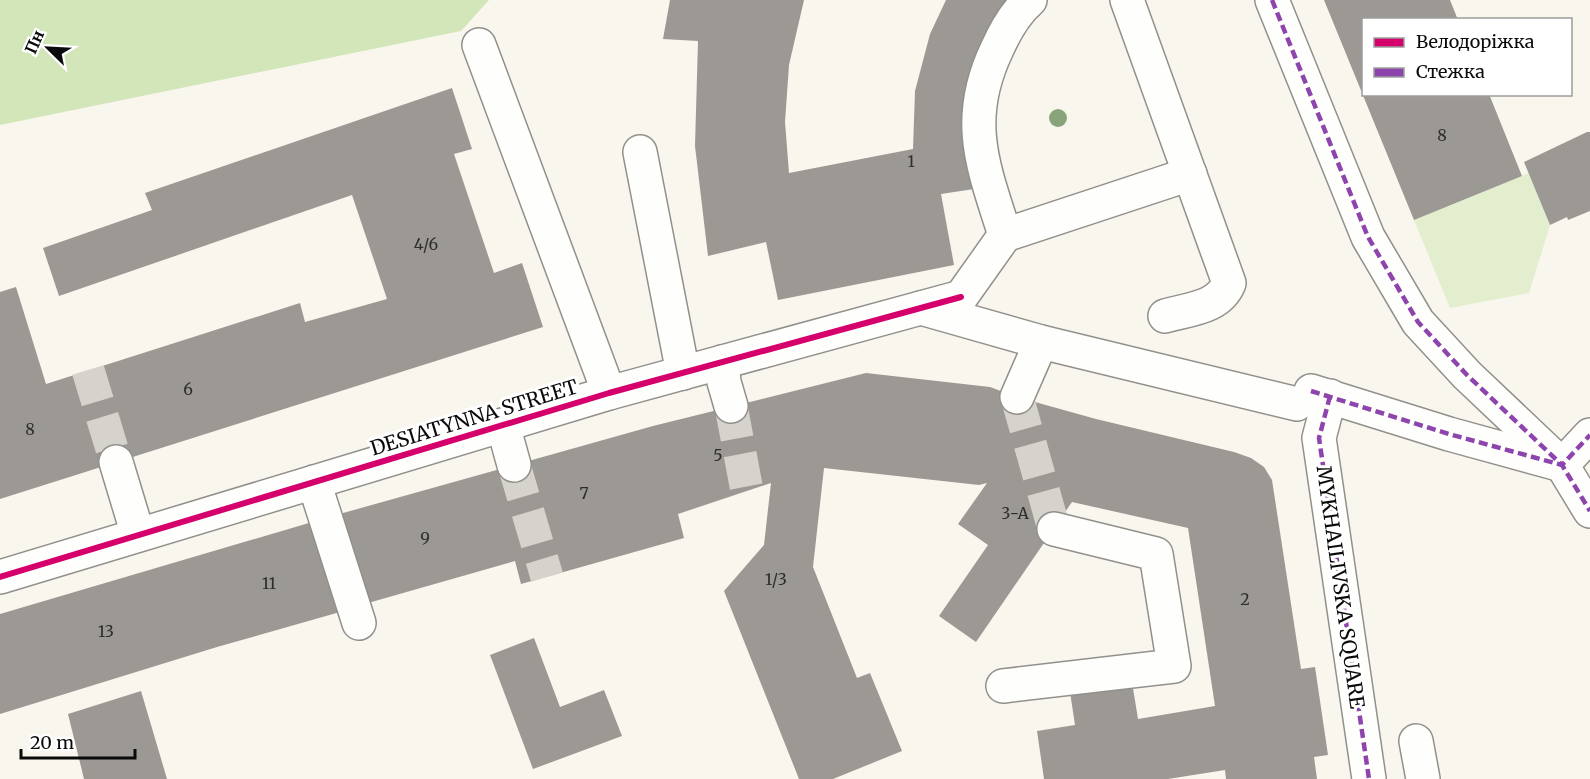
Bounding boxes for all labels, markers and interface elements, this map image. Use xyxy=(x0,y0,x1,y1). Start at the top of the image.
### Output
north arrow xyxy=(18,18,78,78)
legend xyxy=(1362,18,1572,96)
text: Пн xyxy=(20,27,48,57)
text: Велодоріжка xyxy=(1416,30,1535,53)
text: Стежка xyxy=(1416,60,1485,83)
house number: 8 xyxy=(1437,125,1447,145)
house number: 1 xyxy=(907,151,915,171)
house number: 4/6 xyxy=(414,234,439,254)
street label: DESIATYNNA STREET xyxy=(367,373,581,460)
house number: 6 xyxy=(183,379,193,399)
house number: 8 xyxy=(25,419,35,439)
house number: 5 xyxy=(713,445,723,465)
street label: MYKHAILIVSKA SQUARE xyxy=(1312,464,1370,710)
house number: 7 xyxy=(579,483,589,503)
house number: 3-А xyxy=(1001,503,1029,523)
house number: 9 xyxy=(420,528,430,548)
house number: 1/3 xyxy=(765,569,787,589)
house number: 11 xyxy=(262,573,276,593)
house number: 2 xyxy=(1240,589,1250,609)
house number: 13 xyxy=(98,621,114,641)
scale bar xyxy=(21,722,135,760)
text: 20 m xyxy=(30,731,74,754)

